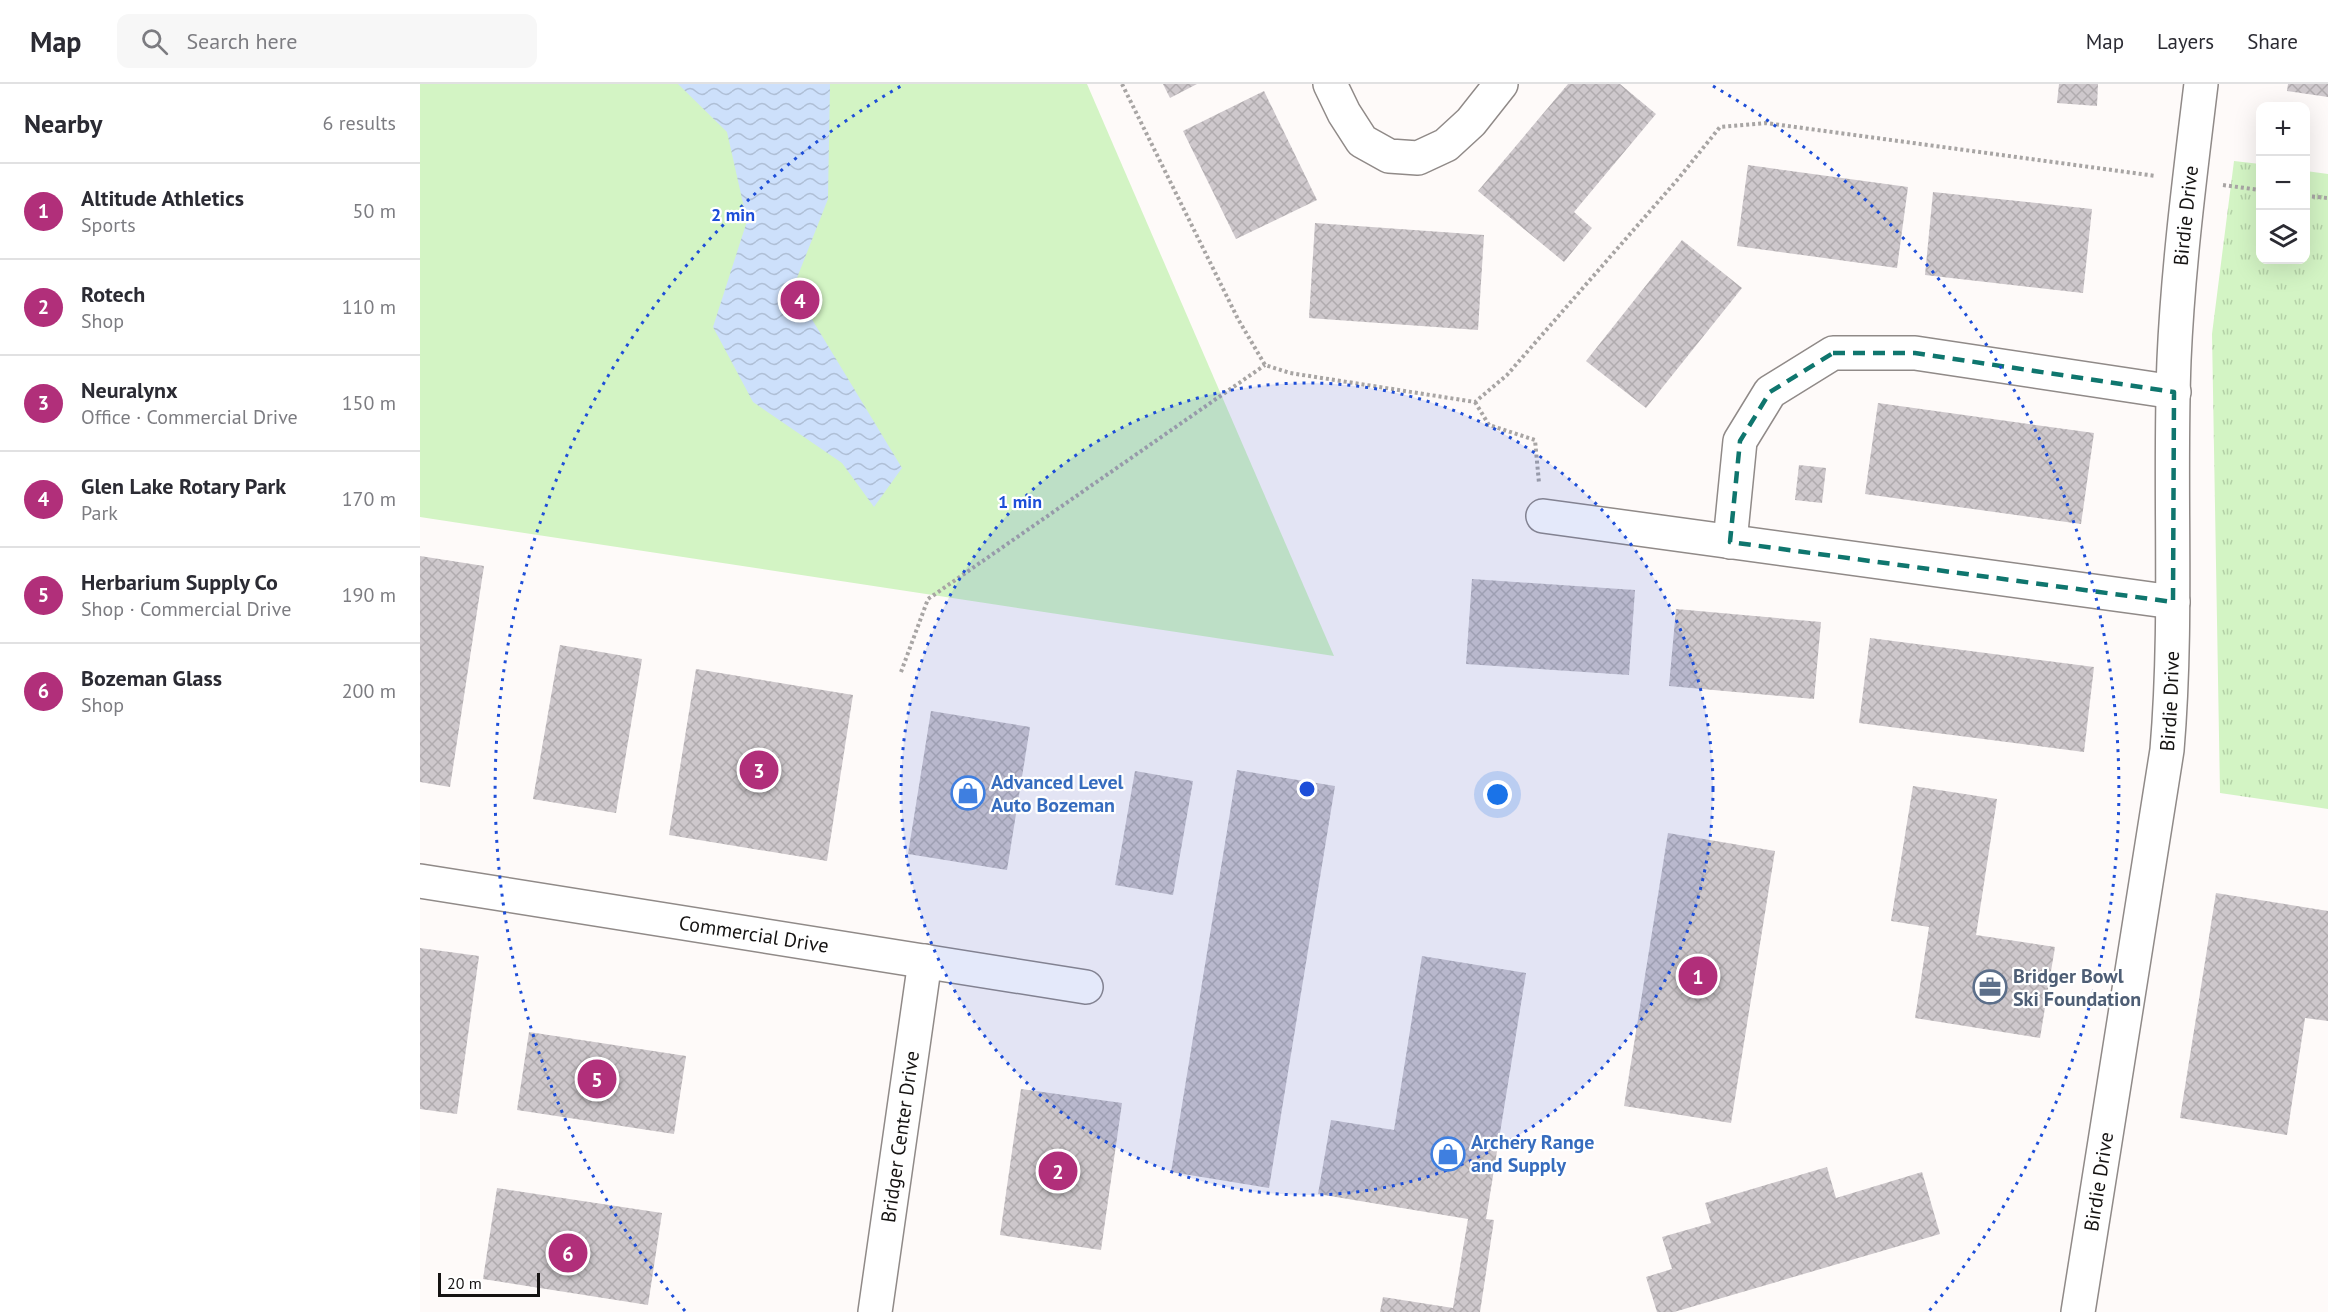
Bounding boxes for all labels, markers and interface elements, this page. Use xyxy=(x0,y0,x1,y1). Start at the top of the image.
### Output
search box xyxy=(117,14,537,68)
text: Map xyxy=(30,23,81,60)
icon: search xyxy=(138,25,171,58)
text: Search here xyxy=(186,27,297,55)
text: Map xyxy=(2086,28,2124,55)
text: Layers xyxy=(2157,28,2214,55)
text: Share xyxy=(2247,28,2298,55)
map controls xyxy=(2256,102,2310,264)
button: + xyxy=(2256,102,2310,156)
text: Nearby xyxy=(24,107,102,140)
text: 6 results xyxy=(323,110,396,136)
button: − xyxy=(2256,156,2310,210)
street label: Birdie Drive xyxy=(2168,164,2204,267)
text: Altitude Athletics xyxy=(81,184,244,212)
text: 1 xyxy=(38,198,49,224)
text: 50 m xyxy=(353,198,396,224)
text: 2 min xyxy=(711,203,755,226)
button: layers xyxy=(2256,210,2310,264)
text: Sports xyxy=(81,212,136,238)
pin: 4 xyxy=(780,278,820,322)
text: Rotech xyxy=(81,280,145,308)
text: 2 xyxy=(38,294,49,320)
text: 110 m xyxy=(342,294,396,320)
text: Shop xyxy=(81,308,124,334)
text: Neuralynx xyxy=(81,376,178,404)
text: 3 xyxy=(38,390,49,416)
text: 150 m xyxy=(342,390,396,416)
text: Office · Commercial Drive xyxy=(81,404,298,430)
text: Glen Lake Rotary Park xyxy=(81,472,286,500)
text: 4 xyxy=(38,486,49,512)
text: 170 m xyxy=(342,486,396,512)
text: 1 min xyxy=(998,490,1042,513)
text: Park xyxy=(81,500,118,526)
text: Herbarium Supply Co xyxy=(81,568,278,596)
text: 5 xyxy=(38,582,49,608)
text: 190 m xyxy=(342,582,396,608)
text: Shop · Commercial Drive xyxy=(81,596,291,622)
street label: Birdie Drive xyxy=(2154,651,2185,752)
text: Bozeman Glass xyxy=(81,664,222,692)
text: 6 xyxy=(38,678,49,704)
text: 200 m xyxy=(342,678,396,704)
text: Shop xyxy=(81,692,124,718)
pin: 3 xyxy=(740,748,778,792)
place label: Advanced Level Auto Bozeman xyxy=(991,769,1124,818)
shop icon: Advanced Level Auto Bozeman xyxy=(950,775,986,811)
centre of rings xyxy=(1297,779,1317,799)
your location xyxy=(1483,780,1512,809)
street label: Commercial Drive xyxy=(677,909,831,959)
pin: 1 xyxy=(1678,954,1718,998)
place label: Bridger Bowl Ski Foundation xyxy=(2013,963,2141,1012)
office icon: Bridger Bowl Ski Foundation xyxy=(1972,969,2008,1005)
street label: Bridger Center Drive xyxy=(875,1049,925,1224)
pin: 5 xyxy=(578,1056,616,1102)
place label: Archery Range and Supply xyxy=(1471,1129,1595,1178)
street label: Birdie Drive xyxy=(2078,1130,2119,1233)
shop icon: Archery Range and Supply xyxy=(1430,1136,1466,1172)
pin: 2 xyxy=(1038,1148,1078,1194)
pin: 6 xyxy=(548,1230,588,1276)
scale bar xyxy=(438,1270,540,1298)
text: 20 m xyxy=(447,1273,482,1293)

